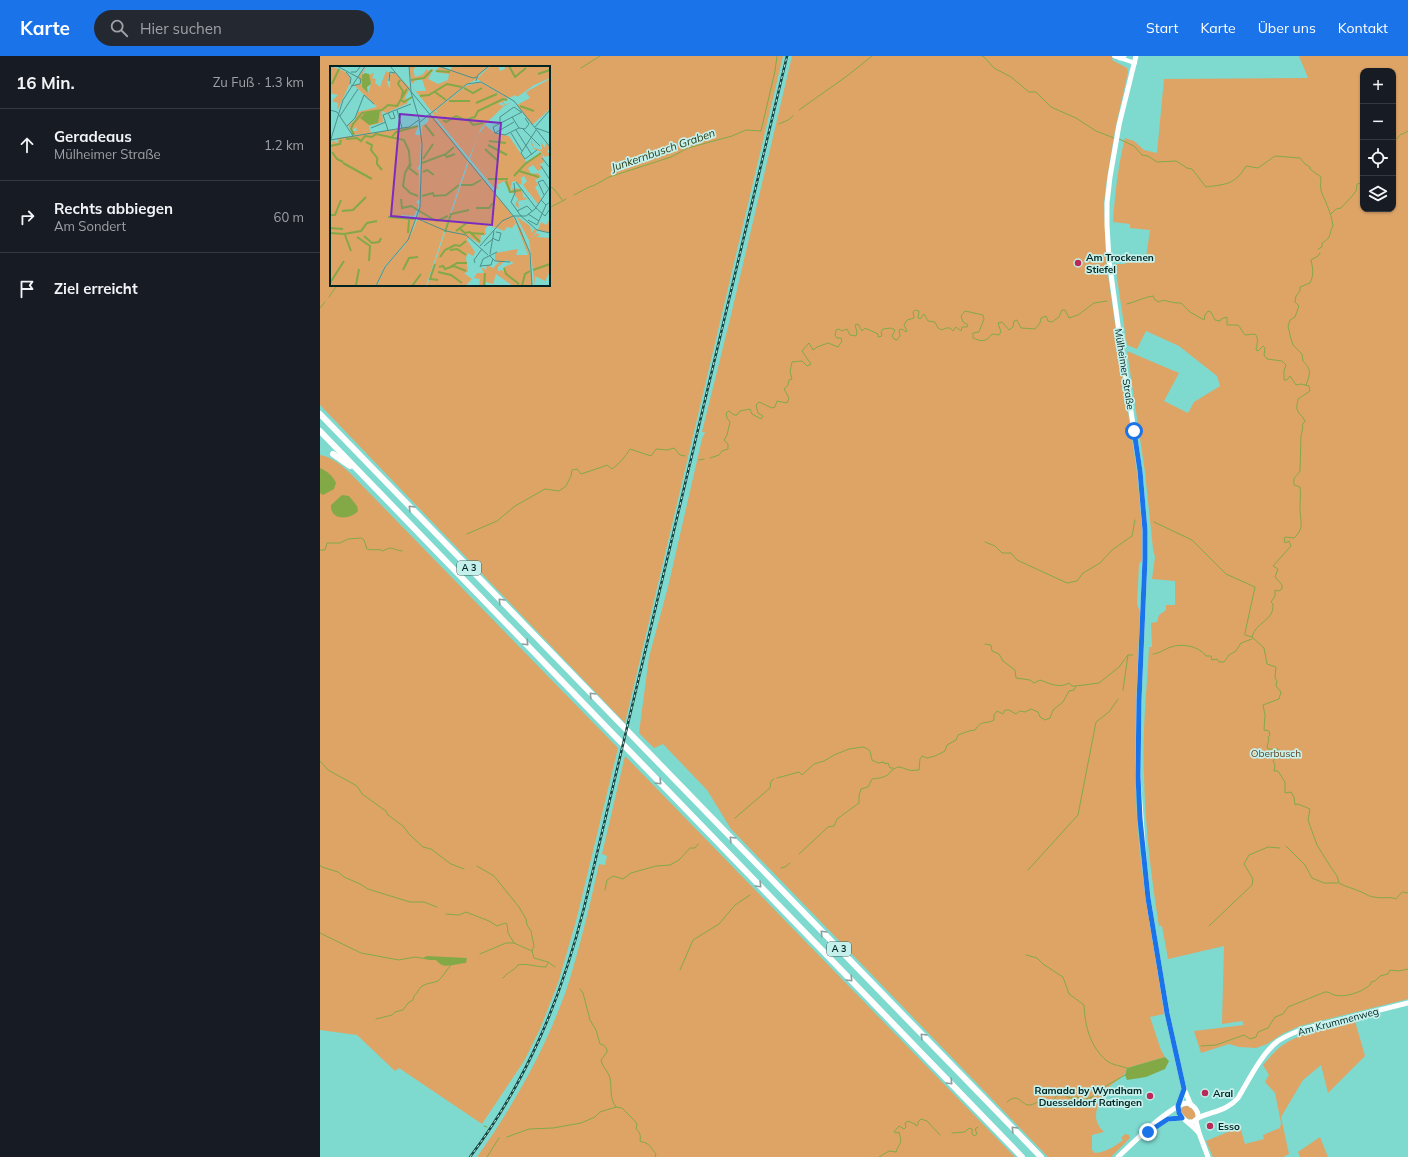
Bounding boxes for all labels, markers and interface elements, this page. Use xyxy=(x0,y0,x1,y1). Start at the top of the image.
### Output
search box xyxy=(94,10,374,46)
text: Karte xyxy=(20,16,70,40)
icon: search xyxy=(108,17,130,39)
text: Hier suchen xyxy=(140,19,222,38)
text: Start xyxy=(1146,19,1178,37)
text: Karte xyxy=(1200,19,1236,37)
text: Über uns xyxy=(1258,19,1316,37)
text: Kontakt xyxy=(1338,19,1388,37)
inset map xyxy=(330,66,550,286)
map controls xyxy=(1360,68,1396,212)
button: + xyxy=(1360,68,1396,104)
text: 16 Min. xyxy=(16,72,75,93)
text: Zu Fuß · 1.3 km xyxy=(213,74,304,90)
button: − xyxy=(1360,104,1396,140)
water label: Junkernbusch Graben xyxy=(608,126,717,175)
text: Geradeaus xyxy=(54,127,132,146)
icon: ahead xyxy=(16,134,38,156)
text: 1.2 km xyxy=(264,137,304,153)
button: locate xyxy=(1360,140,1396,176)
text: Mülheimer Straße xyxy=(54,146,161,162)
button: layers xyxy=(1360,176,1396,212)
text: Rechts abbiegen xyxy=(54,199,173,218)
icon: right xyxy=(16,206,38,228)
text: 60 m xyxy=(274,209,304,225)
text: Am Sondert xyxy=(54,218,126,234)
place label: Am Trockenen Stiefel xyxy=(1086,251,1154,276)
marker: Am Trockenen Stiefel xyxy=(1073,258,1083,268)
icon: arrive xyxy=(16,278,38,300)
text: Ziel erreicht xyxy=(54,279,138,298)
street label: Mülheimer Straße xyxy=(1112,328,1137,411)
route start xyxy=(1125,422,1143,440)
one-way arrow xyxy=(408,505,416,513)
road number: A 3 xyxy=(457,561,481,575)
one-way arrow xyxy=(498,598,506,606)
one-way arrow xyxy=(521,638,529,646)
one-way arrow xyxy=(589,692,596,700)
park label: Oberbusch xyxy=(1251,747,1301,760)
one-way arrow xyxy=(655,777,662,784)
one-way arrow xyxy=(730,837,737,844)
one-way arrow xyxy=(755,880,762,888)
one-way arrow xyxy=(820,930,828,938)
road number: A 3 xyxy=(827,942,851,956)
one-way arrow xyxy=(845,974,853,982)
street label: Am Krummenweg xyxy=(1296,1004,1380,1039)
one-way arrow xyxy=(921,1033,928,1041)
one-way arrow xyxy=(945,1077,953,1085)
place label: Ramada by Wyndham Duesseldorf Ratingen xyxy=(1034,1084,1142,1109)
place label: Aral xyxy=(1213,1087,1233,1100)
marker: Aral xyxy=(1200,1088,1210,1098)
marker: Ramada by Wyndham Duesseldorf Ratingen xyxy=(1145,1091,1155,1101)
place label: Esso xyxy=(1218,1120,1240,1133)
marker: Esso xyxy=(1205,1121,1215,1131)
route end xyxy=(1139,1123,1157,1141)
one-way arrow xyxy=(1011,1126,1019,1134)

